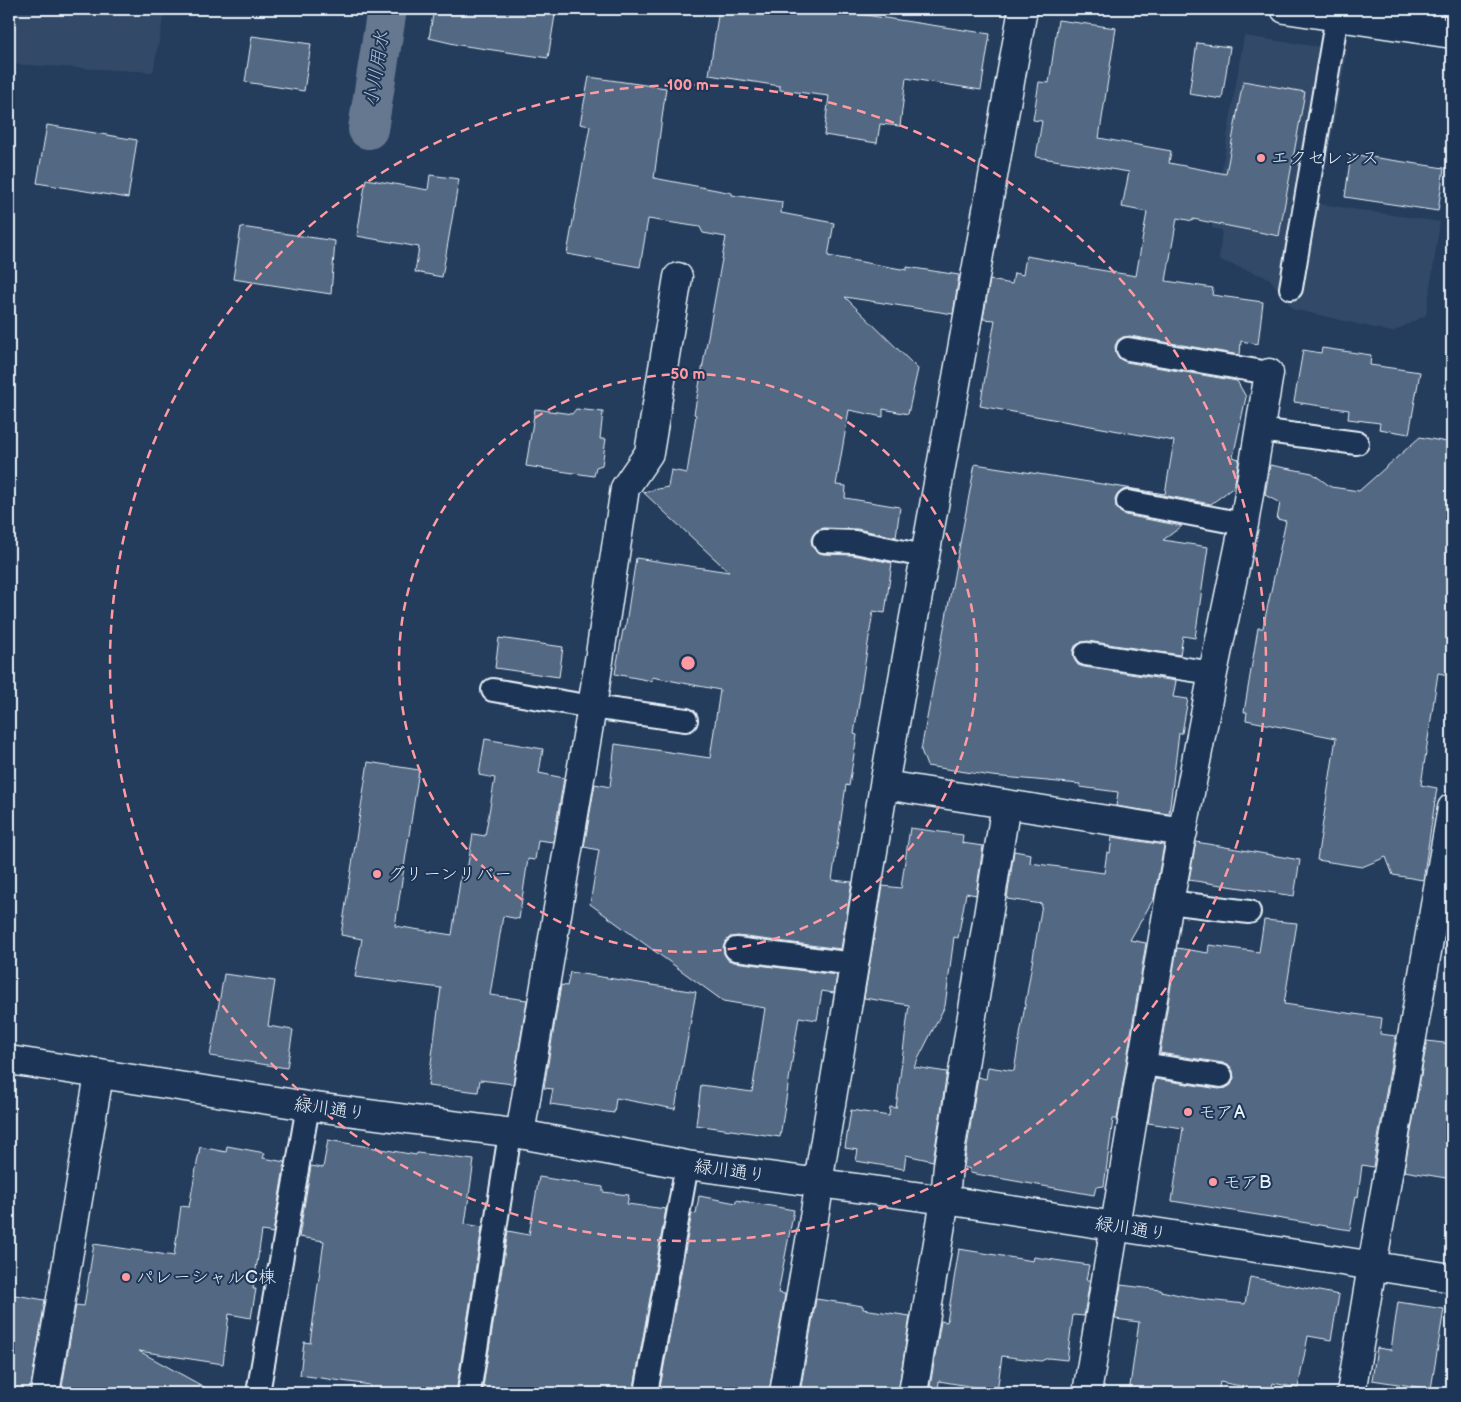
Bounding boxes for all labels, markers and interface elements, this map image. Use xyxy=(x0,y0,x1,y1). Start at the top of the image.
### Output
water label: 小川用水 xyxy=(360,30,394,108)
text: 100 m xyxy=(667,76,709,95)
place label: エクセレンス xyxy=(1271,148,1379,169)
marker: エクセレンス xyxy=(1255,152,1267,164)
text: 50 m xyxy=(671,365,706,384)
centre of rings xyxy=(679,654,697,672)
place label: グリーンリバー xyxy=(387,864,512,885)
marker: グリーンリバー xyxy=(371,868,383,880)
street label: 緑川通り xyxy=(293,1094,367,1124)
place label: モアA xyxy=(1198,1102,1245,1123)
marker: モアA xyxy=(1182,1106,1194,1118)
street label: 緑川通り xyxy=(693,1156,767,1186)
place label: モアB xyxy=(1223,1172,1271,1193)
marker: モアB xyxy=(1207,1176,1219,1188)
street label: 緑川通り xyxy=(1094,1213,1168,1245)
place label: パレーシャルC棟 xyxy=(136,1267,276,1288)
marker: パレーシャルC棟 xyxy=(120,1271,132,1283)

